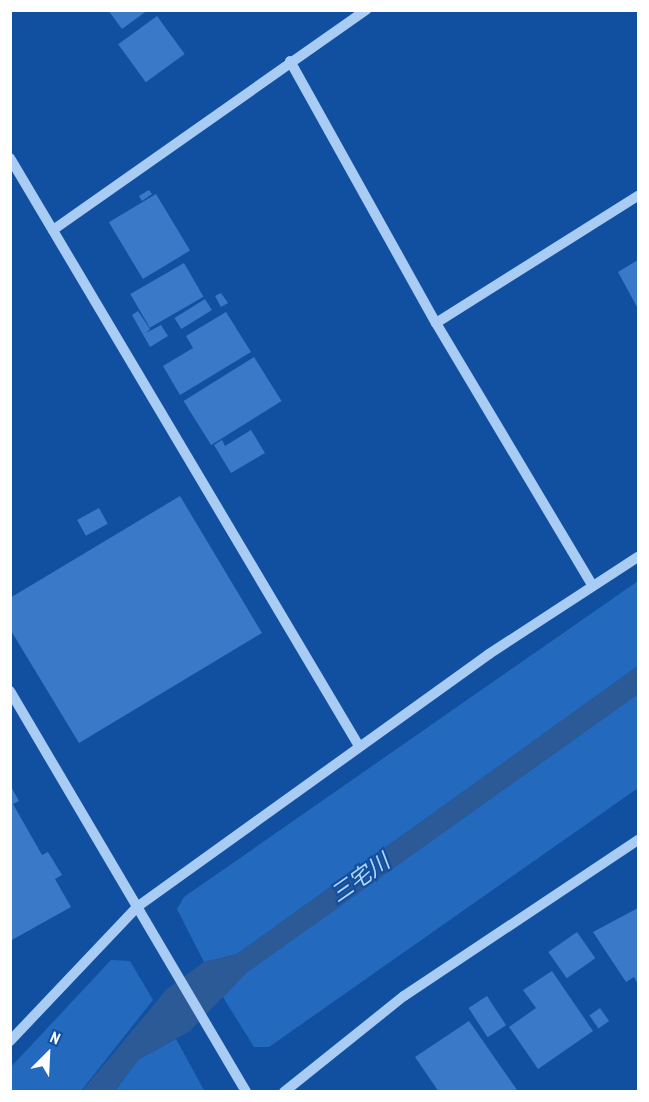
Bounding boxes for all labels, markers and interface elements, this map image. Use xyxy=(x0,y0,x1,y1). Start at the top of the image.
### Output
water label: 三宅川 xyxy=(325,848,395,908)
north arrow xyxy=(18,1024,78,1084)
text: N xyxy=(47,1027,63,1048)

